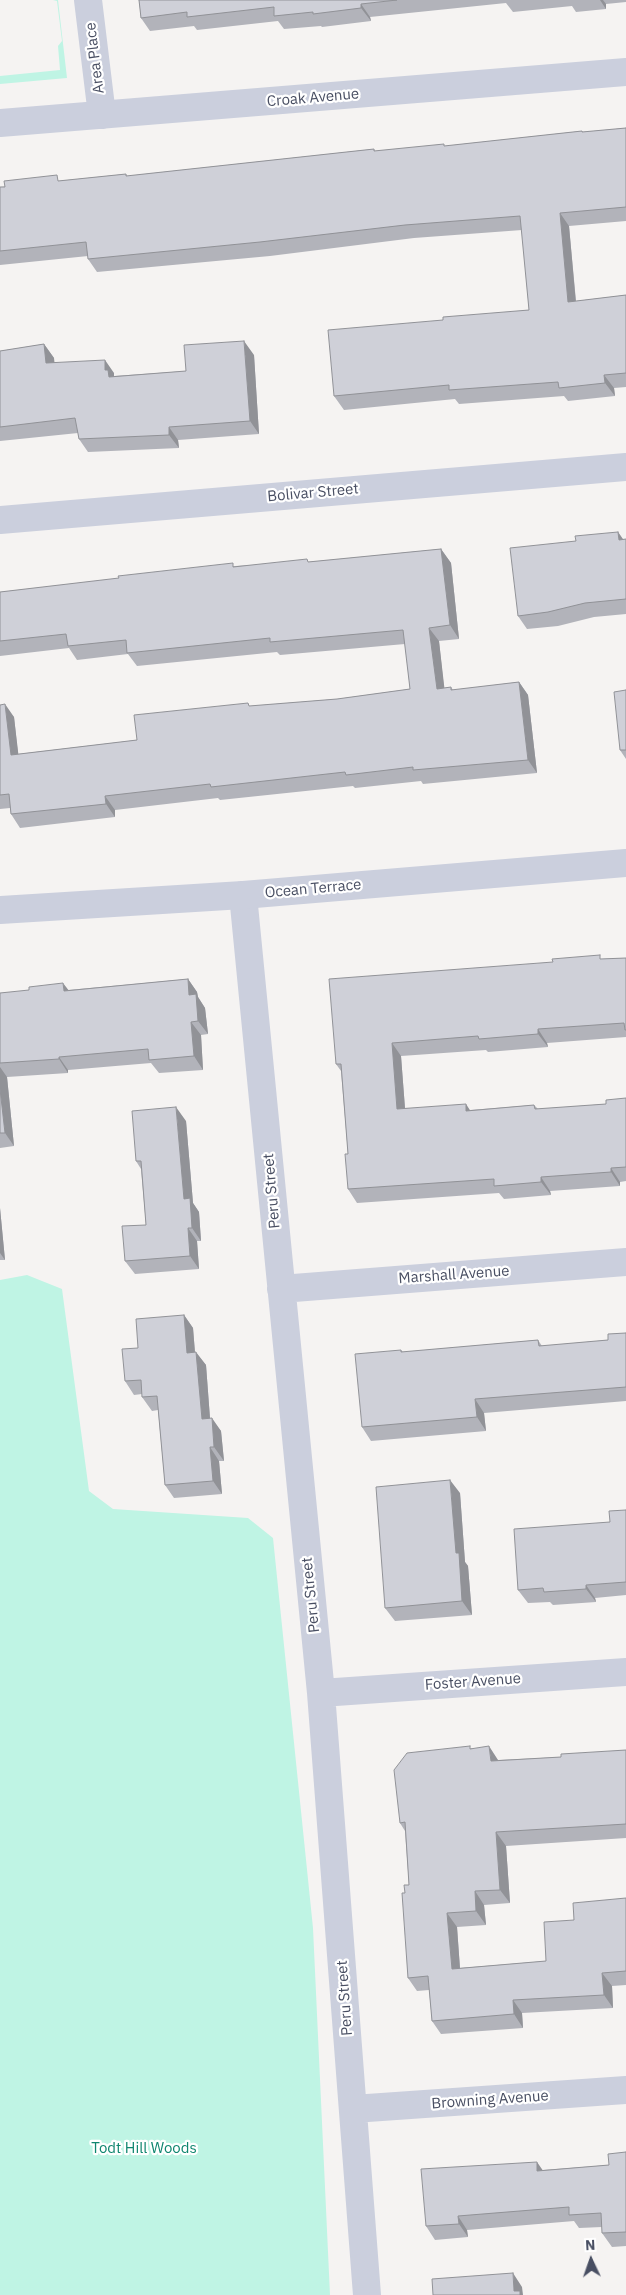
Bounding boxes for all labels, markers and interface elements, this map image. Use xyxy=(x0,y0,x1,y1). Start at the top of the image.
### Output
street label: Area Place xyxy=(82,21,108,95)
street label: Croak Avenue xyxy=(266,85,360,111)
street label: Bolivar Street xyxy=(267,480,359,506)
street label: Ocean Terrace xyxy=(264,876,362,902)
street label: Peru Street xyxy=(260,1152,284,1230)
street label: Marshall Avenue xyxy=(398,1262,510,1288)
street label: Peru Street xyxy=(298,1556,324,1634)
street label: Foster Avenue xyxy=(424,1670,522,1694)
street label: Peru Street xyxy=(333,1960,357,2036)
street label: Browning Avenue xyxy=(431,2087,549,2113)
park label: Todt Hill Woods xyxy=(91,2140,197,2158)
north arrow xyxy=(566,2235,616,2285)
text: N xyxy=(585,2236,596,2254)

